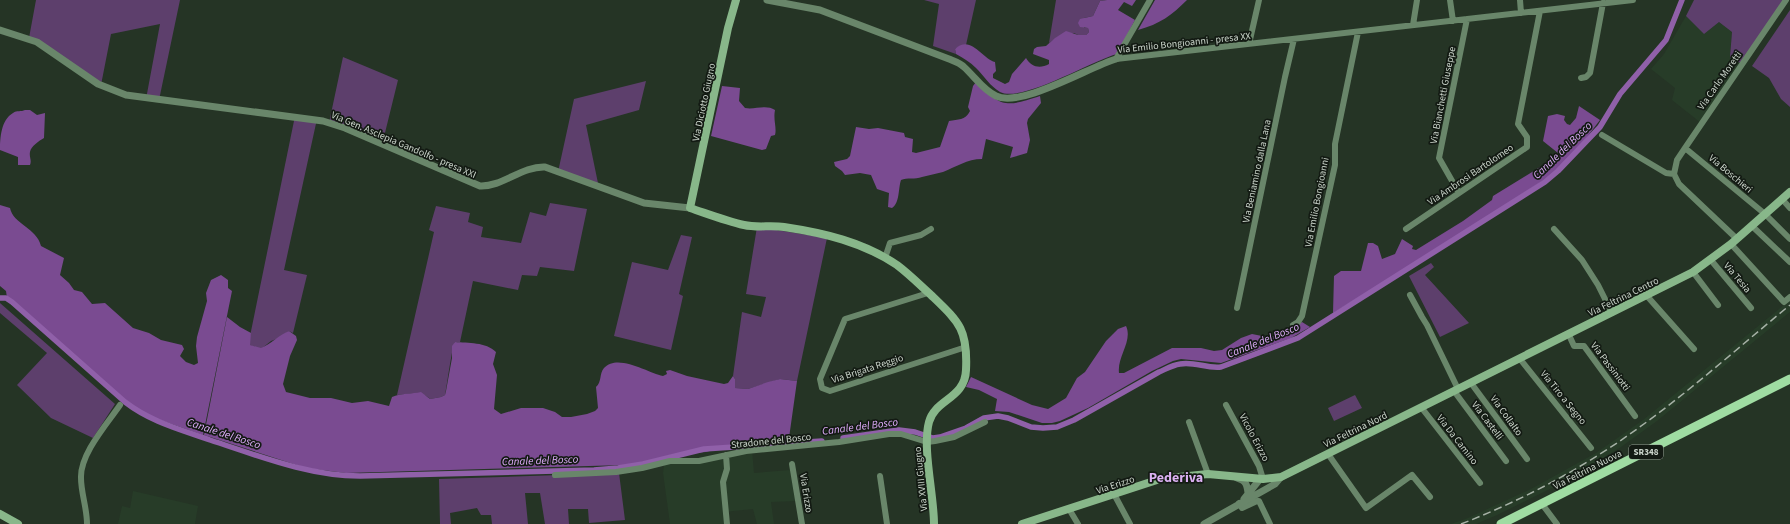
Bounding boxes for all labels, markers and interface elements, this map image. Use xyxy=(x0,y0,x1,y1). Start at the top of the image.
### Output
street label: Via Emilio Bongioanni - presa XX xyxy=(1117,29,1251,57)
street label: Via Bianchetti Giuseppe xyxy=(1427,45,1459,145)
street label: Via Carlo Moretti xyxy=(1694,48,1745,113)
street label: Via Diciotto Giugno xyxy=(689,62,719,142)
street label: Via Gen. Asclepia Gandolfo - presa XXI xyxy=(329,108,478,182)
street label: Via Beniamino dalla Lana xyxy=(1239,118,1275,224)
water label: Canale del Bosco xyxy=(1530,118,1595,182)
street label: Via Ambrosi Bartolomeo xyxy=(1425,141,1516,209)
street label: Via Boschieri xyxy=(1705,151,1755,196)
street label: Via Emilio Bongioanni xyxy=(1301,156,1333,248)
street label: Via Tesia xyxy=(1720,259,1754,296)
street label: Via Feltrina Centro xyxy=(1586,274,1661,320)
water label: Canale del Bosco xyxy=(1225,319,1302,362)
street label: Via Passiniotti xyxy=(1587,339,1633,394)
street label: Via Brigata Reggio xyxy=(830,351,905,387)
street label: Via Tiro a Segno xyxy=(1537,367,1590,428)
street label: Via Collalto xyxy=(1487,392,1526,439)
street label: Via Castelli xyxy=(1468,398,1506,443)
street label: Via Feltrina Nord xyxy=(1321,408,1390,451)
street label: Vicolo Erizzo xyxy=(1236,411,1273,464)
street label: Via Da Camino xyxy=(1433,412,1481,468)
water label: Canale del Bosco xyxy=(821,414,899,439)
water label: Canale del Bosco xyxy=(185,415,263,453)
street label: Stradone del Bosco xyxy=(730,430,812,452)
road number: SR348 xyxy=(1629,445,1663,459)
street label: Via XVIII Giugno xyxy=(911,446,931,512)
street label: Via Feltrina Nuova xyxy=(1551,446,1624,493)
water label: Canale del Bosco xyxy=(501,452,579,469)
district label: Pederiva xyxy=(1149,468,1203,488)
street label: Via Erizzo xyxy=(796,472,816,514)
street label: Via Erizzo xyxy=(1094,472,1136,498)

